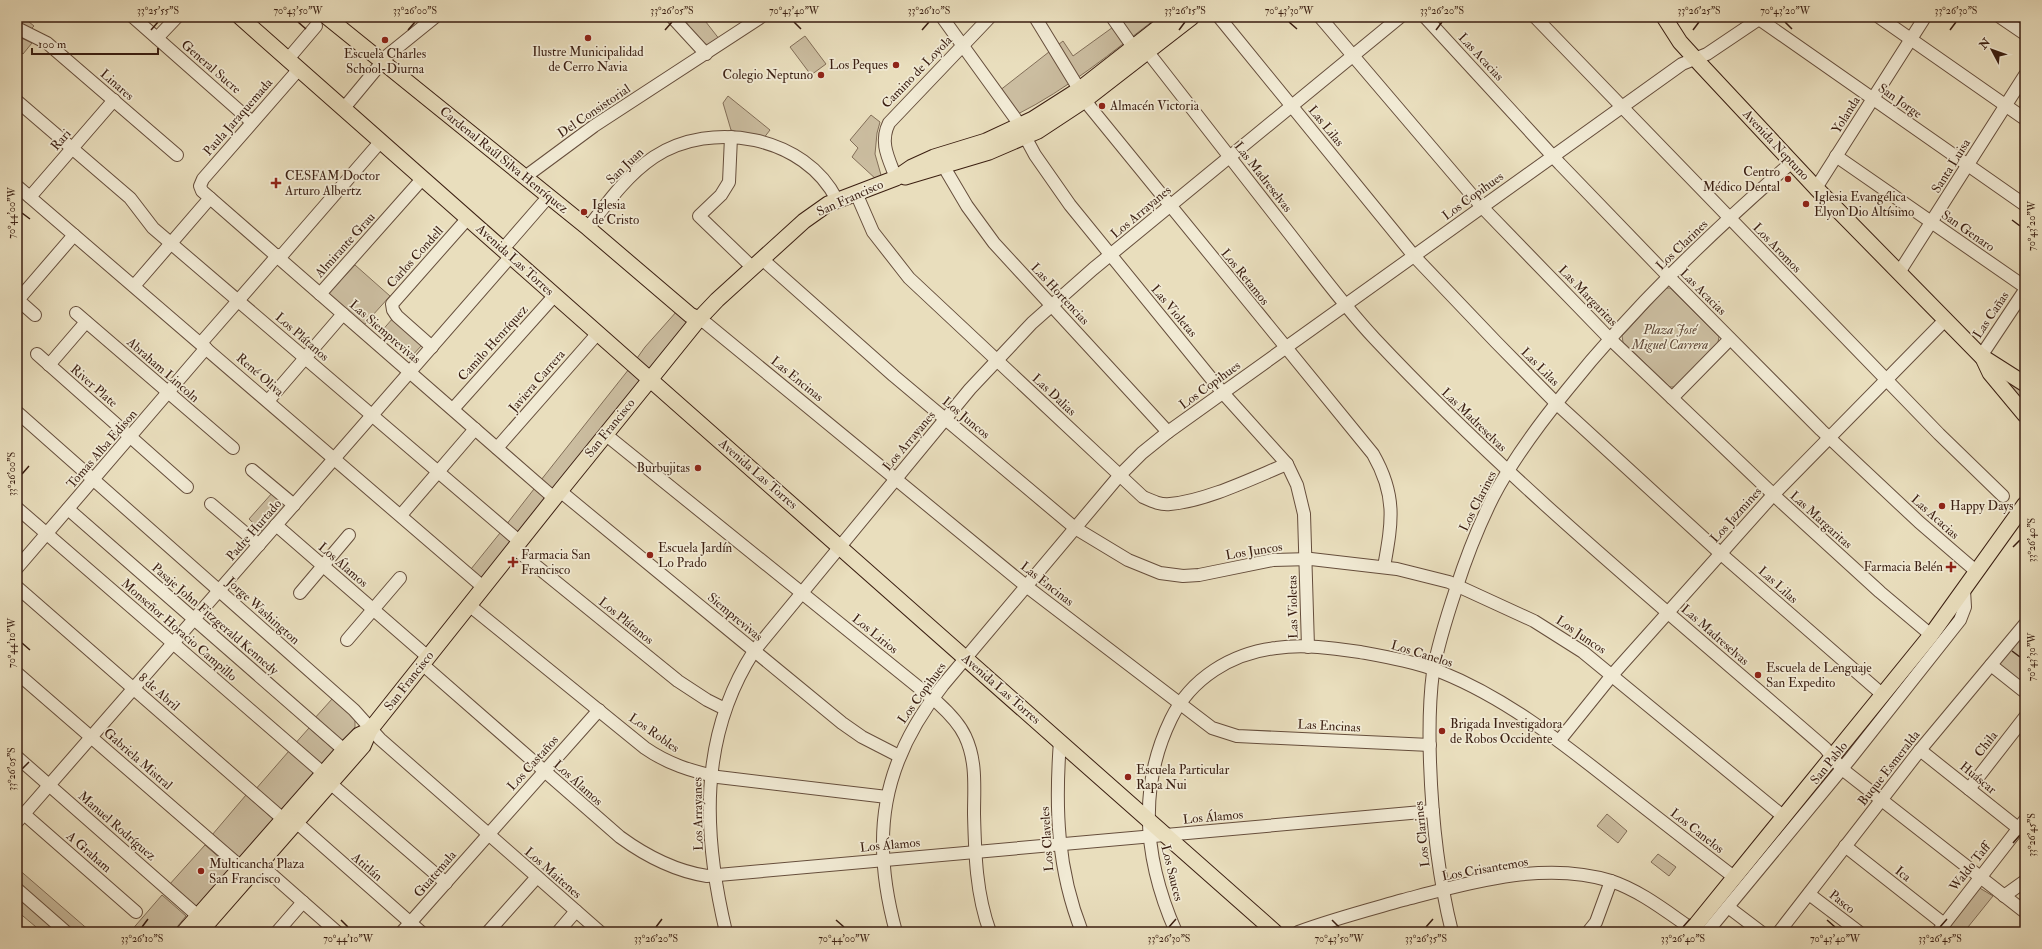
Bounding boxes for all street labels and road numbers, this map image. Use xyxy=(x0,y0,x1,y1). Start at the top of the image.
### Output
street label: Las Acacias xyxy=(1455,30,1507,85)
street label: Camino de Loyola xyxy=(878,32,957,112)
street label: General Sucre xyxy=(178,37,245,98)
street label: Linares xyxy=(97,66,138,104)
street label: Paula Jaraquemada xyxy=(200,74,276,159)
street label: Del Consistorial xyxy=(555,80,634,141)
street label: San Jorge xyxy=(1875,80,1925,122)
street label: Yolanda xyxy=(1828,93,1864,137)
street label: Las Lilas xyxy=(1305,102,1348,150)
street label: Cardenal Raúl Silva Henríquez xyxy=(437,103,572,217)
street label: Avenida Neptuno xyxy=(1738,106,1813,184)
street label: Rari xyxy=(47,126,75,154)
street label: Santa Luisa xyxy=(1928,135,1974,196)
street label: Las Madreselvas xyxy=(1231,139,1296,216)
street label: San Juan xyxy=(603,144,647,188)
street label: Los Copihues xyxy=(1439,168,1508,224)
street label: San Francisco xyxy=(814,176,886,220)
street label: Los Arrayanes xyxy=(1108,182,1175,243)
street label: San Genaro xyxy=(1938,207,1998,255)
street label: Almirante Grau xyxy=(311,209,379,282)
street label: Los Clarines xyxy=(1653,216,1712,274)
street label: Avenida Las Torres xyxy=(472,220,558,299)
street label: Los Aromos xyxy=(1749,220,1805,277)
street label: Carlos Condell xyxy=(383,222,447,291)
street label: Los Retamos xyxy=(1217,246,1273,309)
street label: Las Hortencias xyxy=(1027,260,1093,329)
street label: Las Margaritas xyxy=(1555,262,1621,330)
street label: Las Acacias xyxy=(1676,265,1730,319)
street label: Las Violetas xyxy=(1147,282,1201,341)
street label: Las Cañas xyxy=(1969,288,2013,342)
street label: Las Siemprevivas xyxy=(345,297,424,368)
street label: Camilo Henríquez xyxy=(455,301,532,384)
street label: Los Plátanos xyxy=(272,309,333,365)
street label: Abraham Lincoln xyxy=(123,334,203,406)
street label: Las Lilas xyxy=(1517,344,1563,390)
street label: Javiera Carrera xyxy=(505,346,569,416)
street label: René Oliva xyxy=(233,350,287,400)
street label: Las Encinas xyxy=(767,353,827,405)
street label: Los Copihues xyxy=(1176,357,1245,413)
street label: River Plate xyxy=(67,361,121,411)
street label: Las Dalias xyxy=(1029,371,1080,420)
street label: Las Madreselvas xyxy=(1438,385,1511,456)
street label: Los Juncos xyxy=(939,393,993,443)
street label: San Francisco xyxy=(581,395,639,461)
street label: Tomas Alba Edison xyxy=(63,406,141,492)
street label: Los Arrayanes xyxy=(879,407,940,475)
street label: Avenida Las Torres xyxy=(715,435,801,513)
street label: Los Clarines xyxy=(1456,467,1500,534)
street label: Los Jazmines xyxy=(1707,483,1766,546)
street label: Las Margaritas xyxy=(1786,488,1856,553)
street label: Las Acacias xyxy=(1908,491,1963,543)
street label: Padre Hurtado xyxy=(223,496,285,564)
street label: Los Álamos xyxy=(315,538,372,591)
street label: Los Juncos xyxy=(1224,539,1284,563)
street label: Las Encinas xyxy=(1017,558,1077,610)
street label: Pasaje John Fitzgerald Kennedy xyxy=(148,560,282,679)
street label: Las Lilas xyxy=(1755,563,1802,607)
street label: Jorge Washington xyxy=(222,573,303,648)
street label: Monseñor Horacio Campillo xyxy=(117,575,240,685)
street label: Las Violetas xyxy=(1284,575,1302,639)
street label: Siemprevivas xyxy=(703,589,766,646)
street label: Los Plátanos xyxy=(595,594,657,648)
street label: Las Madreselvas xyxy=(1678,601,1753,669)
street label: Los Lirios xyxy=(849,611,902,658)
street label: Los Juncos xyxy=(1553,612,1610,658)
street label: Los Canelos xyxy=(1389,637,1455,671)
street label: San Francisco xyxy=(381,648,437,714)
street label: Avenida Las Torres xyxy=(958,650,1044,728)
street label: Los Copihues xyxy=(894,659,951,727)
street label: 8 de Abril xyxy=(135,670,183,715)
street label: Los Robles xyxy=(626,710,683,756)
street label: Las Encinas xyxy=(1297,716,1362,736)
street label: Gabriela Mistral xyxy=(100,725,176,794)
street label: Buque Esmeralda xyxy=(1855,727,1924,809)
street label: Chila xyxy=(1971,727,2001,760)
street label: Los Castaños xyxy=(504,732,562,794)
street label: San Pablo xyxy=(1807,738,1851,788)
street label: Los Álamos xyxy=(550,756,607,810)
street label: Huáscar xyxy=(1956,758,2000,798)
street label: Los Arrayanes xyxy=(689,776,708,851)
street label: Manuel Rodríguez xyxy=(75,788,160,865)
street label: Los Clarines xyxy=(1411,800,1433,868)
street label: Los Claveles xyxy=(1037,805,1057,872)
street label: Los Álamos xyxy=(1182,805,1244,828)
street label: Los Canelos xyxy=(1667,805,1728,857)
street label: A Graham xyxy=(62,827,115,876)
street label: Los Álamos xyxy=(859,833,921,856)
street label: Waldo Taff xyxy=(1946,838,1995,895)
street label: Los Sauces xyxy=(1157,843,1187,903)
street label: Los Maitenes xyxy=(521,844,585,902)
street label: Guatemala xyxy=(410,847,460,901)
street label: Atitlán xyxy=(348,849,386,885)
street label: Los Crisantemos xyxy=(1441,853,1530,884)
street label: Ica xyxy=(1892,863,1915,886)
street label: Pasco xyxy=(1826,887,1858,917)

